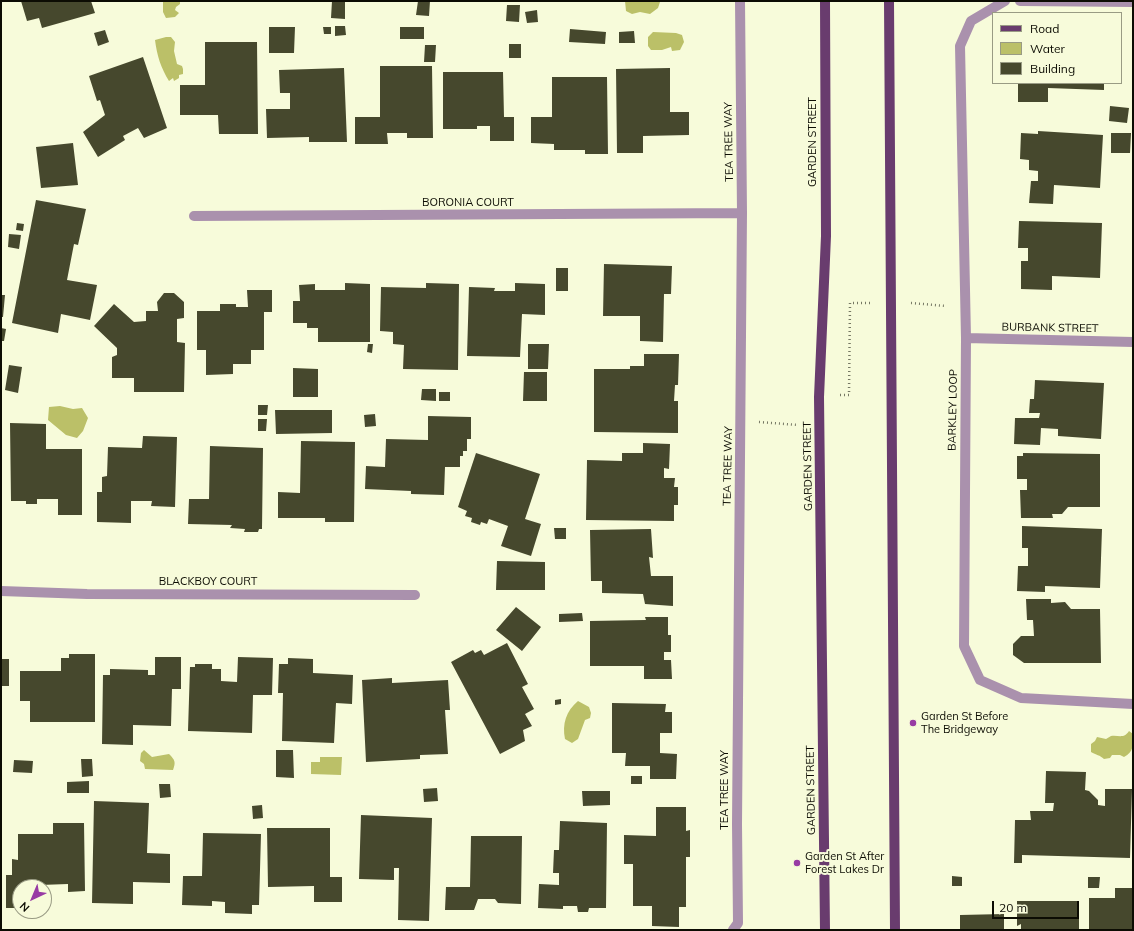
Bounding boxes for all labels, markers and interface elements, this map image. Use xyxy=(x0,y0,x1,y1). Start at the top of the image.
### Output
legend xyxy=(992,12,1122,84)
text: Road xyxy=(1030,21,1059,36)
text: Water xyxy=(1030,41,1065,56)
text: Building xyxy=(1030,61,1075,76)
street label: GARDEN STREET xyxy=(806,97,820,187)
street label: TEA TREE WAY xyxy=(722,102,736,182)
street label: BORONIA COURT xyxy=(422,196,514,210)
street label: BURBANK STREET xyxy=(1001,321,1099,335)
street label: BARKLEY LOOP xyxy=(946,369,960,451)
street label: GARDEN STREET xyxy=(801,421,815,511)
street label: TEA TREE WAY xyxy=(721,426,735,506)
street label: BLACKBOY COURT xyxy=(159,575,257,589)
place label: Garden St Before The Bridgeway xyxy=(921,710,1008,736)
marker: Garden St Before The Bridgeway xyxy=(908,718,918,728)
street label: GARDEN STREET xyxy=(804,745,818,835)
street label: TEA TREE WAY xyxy=(718,750,732,830)
place label: Garden St After Forest Lakes Dr xyxy=(805,850,884,876)
marker: Garden St After Forest Lakes Dr xyxy=(792,858,802,868)
north arrow xyxy=(12,879,52,919)
scale bar xyxy=(994,893,1081,919)
text: N xyxy=(17,899,32,915)
text: 20 m xyxy=(999,900,1027,915)

